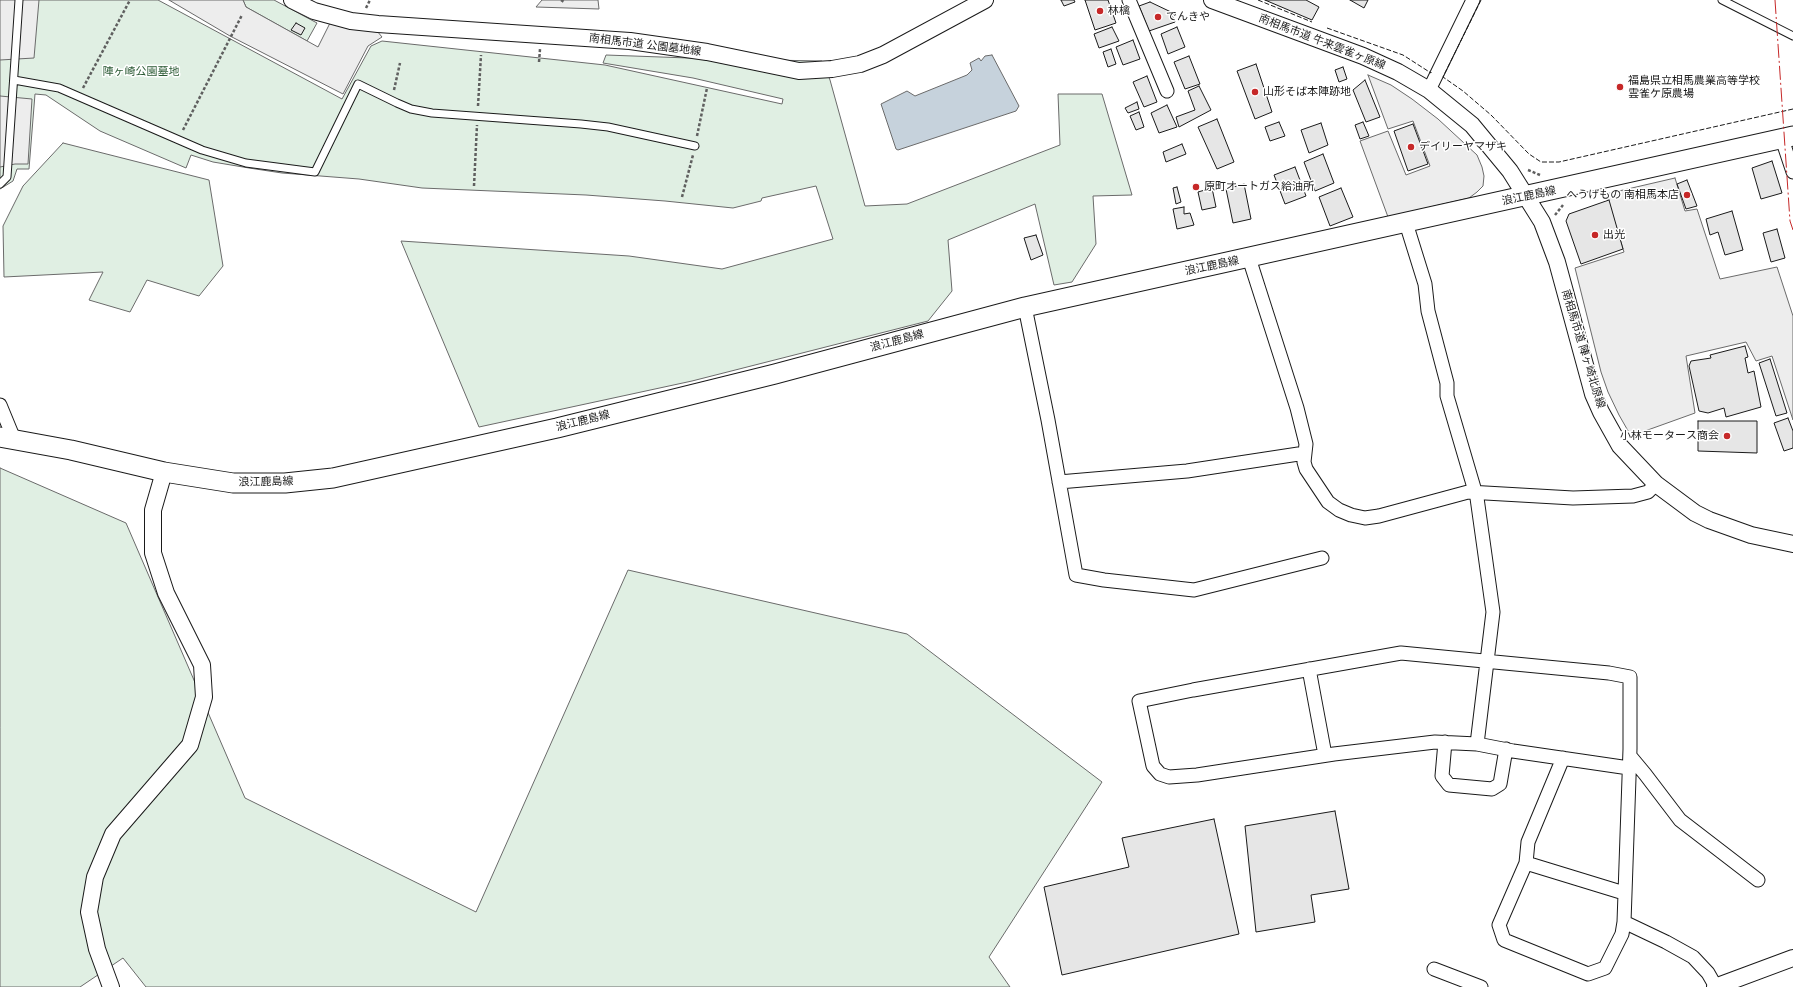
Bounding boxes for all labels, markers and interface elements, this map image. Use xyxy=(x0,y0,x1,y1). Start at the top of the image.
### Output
place label: 林檎 xyxy=(1108,4,1130,18)
marker: 林檎 xyxy=(1095,6,1105,16)
place label: でんきや xyxy=(1166,10,1210,24)
marker: でんきや xyxy=(1153,12,1163,22)
street label: 南相馬市道 牛来雲雀ヶ原線 xyxy=(1257,12,1387,72)
street label: 南相馬市道 公園墓地線 xyxy=(588,32,702,58)
park label: 陣ヶ崎公園墓地 xyxy=(103,65,179,79)
place label: 福島県立相馬農業高等学校 雲雀ケ原農場 xyxy=(1628,74,1760,100)
marker: 福島県立相馬農業高等学校 雲雀ケ原農場 xyxy=(1615,82,1625,92)
place label: 山形そば本陣跡地 xyxy=(1263,85,1351,99)
marker: 山形そば本陣跡地 xyxy=(1250,87,1260,97)
place label: デイリーヤマザキ xyxy=(1419,140,1507,154)
marker: デイリーヤマザキ xyxy=(1406,142,1416,152)
place label: 原町オートガス給油所 xyxy=(1204,180,1314,194)
marker: 原町オートガス給油所 xyxy=(1191,182,1201,192)
street label: 浪江鹿島線 xyxy=(1501,184,1557,208)
place label: へうげもの 南相馬本店 xyxy=(1566,188,1679,202)
marker: へうげもの 南相馬本店 xyxy=(1682,190,1692,200)
place label: 出光 xyxy=(1603,228,1625,242)
marker: 出光 xyxy=(1590,230,1600,240)
street label: 浪江鹿島線 xyxy=(1184,254,1240,278)
street label: 南相馬市道 陣ヶ崎北原線 xyxy=(1559,288,1607,410)
street label: 浪江鹿島線 xyxy=(869,328,925,354)
street label: 浪江鹿島線 xyxy=(555,408,611,434)
place label: 小林モータース商会 xyxy=(1620,429,1719,443)
marker: 小林モータース商会 xyxy=(1722,431,1732,441)
street label: 浪江鹿島線 xyxy=(238,475,294,489)

